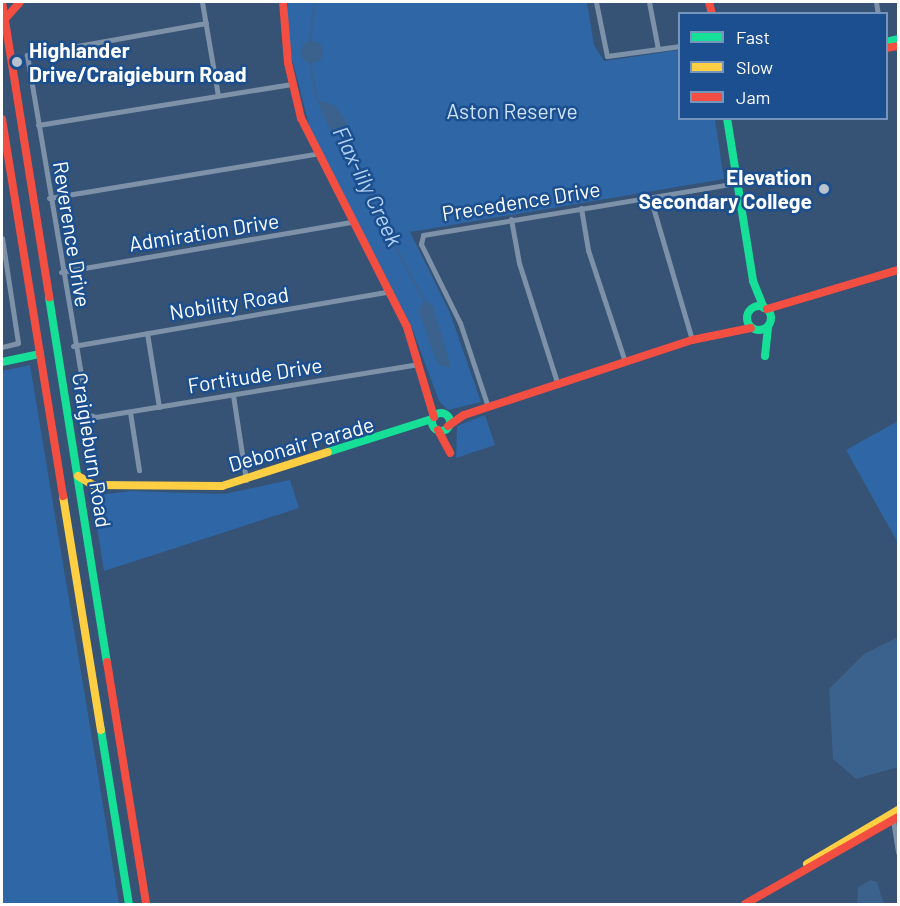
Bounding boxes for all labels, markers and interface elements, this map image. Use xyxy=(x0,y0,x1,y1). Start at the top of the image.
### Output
legend xyxy=(678,12,888,120)
text: Fast xyxy=(736,26,770,48)
place label: Highlander Drive/Craigieburn Road xyxy=(29,37,247,87)
marker: Highlander Drive/Craigieburn Road xyxy=(10,55,24,69)
text: Slow xyxy=(736,56,773,78)
text: Jam xyxy=(736,86,770,108)
park label: Aston Reserve xyxy=(446,98,578,124)
water label: Flax-lily Creek xyxy=(328,122,408,250)
street label: Reverence Drive xyxy=(48,159,96,309)
place label: Elevation Secondary College xyxy=(638,164,812,214)
street label: Precedence Drive xyxy=(440,176,602,226)
marker: Elevation Secondary College xyxy=(817,182,831,196)
street label: Admiration Drive xyxy=(127,208,281,256)
street label: Nobility Road xyxy=(167,281,291,325)
street label: Fortitude Drive xyxy=(186,352,324,398)
street label: Craigieburn Road xyxy=(67,371,117,529)
street label: Debonair Parade xyxy=(225,411,377,477)

